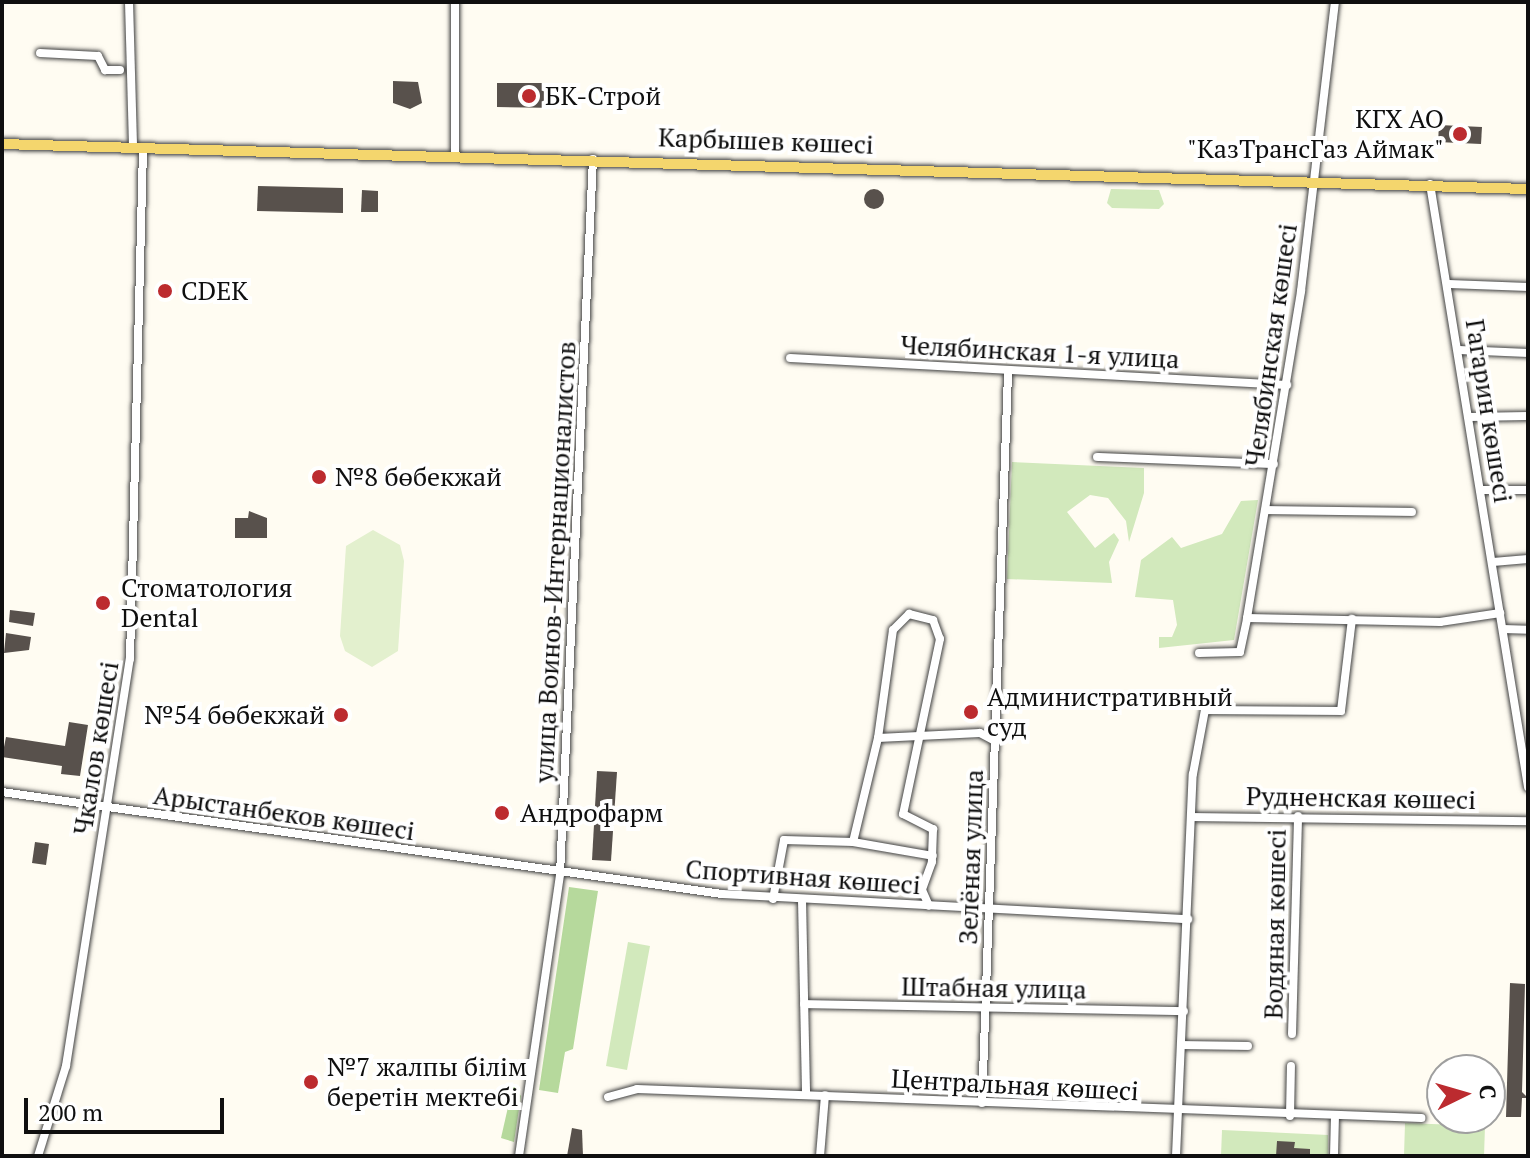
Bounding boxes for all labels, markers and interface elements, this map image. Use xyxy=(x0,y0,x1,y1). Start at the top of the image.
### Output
place label: БК-Строй xyxy=(545,80,661,112)
marker: БК-Строй xyxy=(520,87,538,105)
place label: КГХ АО "КазТрансГаз Аймак" xyxy=(1187,103,1444,164)
street label: Карбышев көшесі xyxy=(658,122,874,160)
marker: КГХ АО "КазТрансГаз Аймак" xyxy=(1451,125,1469,143)
street label: Челябинская көшесі xyxy=(1238,221,1304,469)
place label: CDEK xyxy=(181,275,248,307)
marker: CDEK xyxy=(156,282,174,300)
street label: Гагарин көшесі xyxy=(1459,317,1519,505)
street label: Челябинская 1-я улица xyxy=(900,329,1180,375)
street label: улица Воинов-Интернационалистов xyxy=(528,340,582,784)
place label: №8 бөбекжай xyxy=(335,461,502,493)
marker: №8 бөбекжай xyxy=(310,468,328,486)
place label: Стоматология Dental xyxy=(121,572,292,634)
marker: Стоматология Dental xyxy=(92,592,114,614)
street label: Чкалов көшесі xyxy=(67,659,125,837)
place label: Административный суд xyxy=(987,681,1233,742)
place label: №54 бөбекжай xyxy=(144,699,325,731)
marker: Административный суд xyxy=(962,703,980,721)
marker: №54 бөбекжай xyxy=(332,706,350,724)
street label: Зелёная улица xyxy=(952,769,990,945)
street label: Арыстанбеков көшесі xyxy=(151,779,417,847)
street label: Рудненская көшесі xyxy=(1246,780,1476,816)
place label: Андрофарм xyxy=(520,797,663,829)
marker: Андрофарм xyxy=(491,802,513,824)
street label: Водяная көшесі xyxy=(1258,829,1292,1019)
street label: Спортивная көшесі xyxy=(684,853,922,901)
street label: Штабная улица xyxy=(901,971,1087,1005)
place label: №7 жалпы білім беретін мектебі xyxy=(327,1051,527,1112)
north arrow xyxy=(1426,1054,1506,1134)
street label: Центральная көшесі xyxy=(890,1063,1140,1107)
marker: №7 жалпы білім беретін мектебі xyxy=(302,1073,320,1091)
scale bar xyxy=(28,1082,228,1132)
text: С xyxy=(1473,1084,1503,1100)
text: 200 m xyxy=(38,1096,103,1128)

